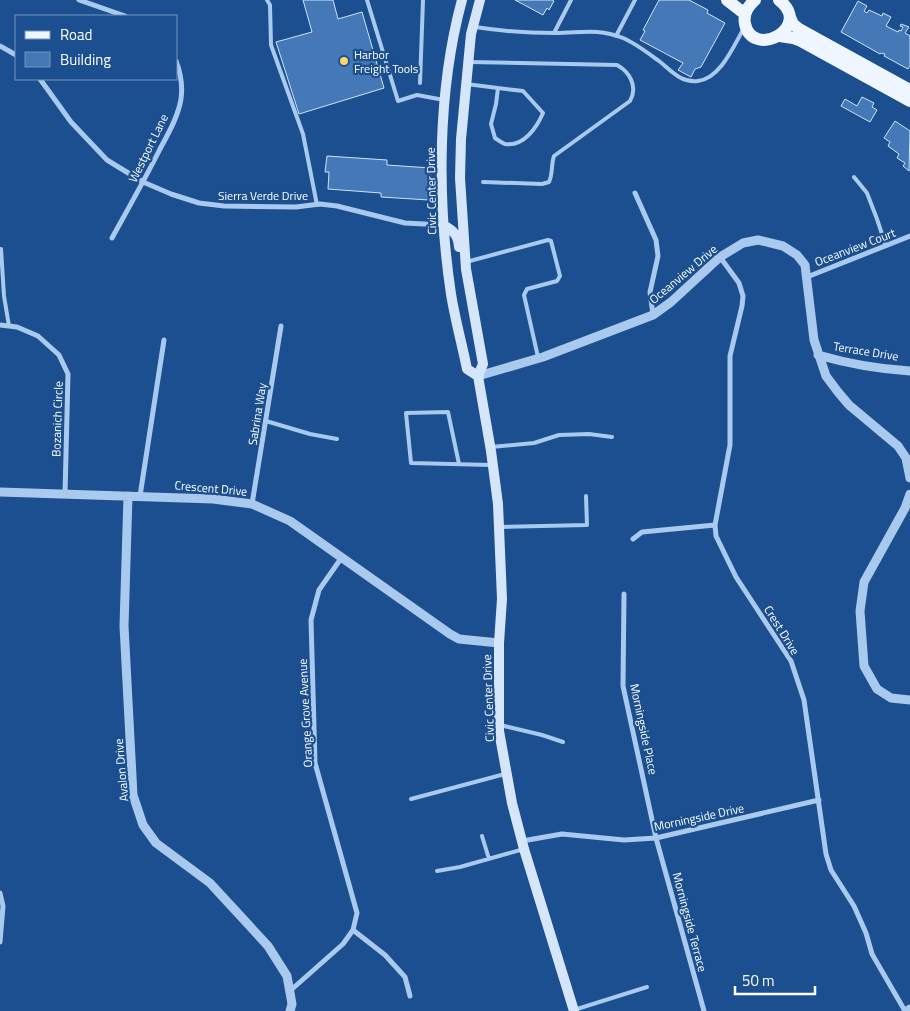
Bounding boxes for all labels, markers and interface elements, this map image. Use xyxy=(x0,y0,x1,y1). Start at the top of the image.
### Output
legend xyxy=(15,15,178,80)
text: Road xyxy=(60,23,92,46)
place label: Harbor Freight Tools xyxy=(354,45,419,78)
text: Building xyxy=(60,48,111,71)
marker: Harbor Freight Tools xyxy=(338,55,350,67)
street label: Westport Lane xyxy=(123,110,173,186)
street label: Civic Center Drive xyxy=(421,147,441,235)
street label: Sierra Verde Drive xyxy=(218,186,308,205)
street label: Oceanview Court xyxy=(812,223,899,271)
street label: Oceanview Drive xyxy=(645,240,721,308)
street label: Terrace Drive xyxy=(832,336,900,366)
street label: Bozanich Circle xyxy=(46,381,68,457)
street label: Sabrina Way xyxy=(243,381,271,447)
street label: Crescent Drive xyxy=(174,475,248,501)
street label: Crest Drive xyxy=(759,602,805,658)
street label: Civic Center Drive xyxy=(477,654,499,742)
street label: Orange Grove Avenue xyxy=(293,658,317,768)
street label: Morningside Place xyxy=(625,682,663,776)
street label: Avalon Drive xyxy=(109,738,133,802)
street label: Morningside Drive xyxy=(652,798,746,836)
street label: Morningside Terrace xyxy=(668,870,712,974)
scale bar xyxy=(735,964,815,996)
text: 50 m xyxy=(742,969,775,992)

